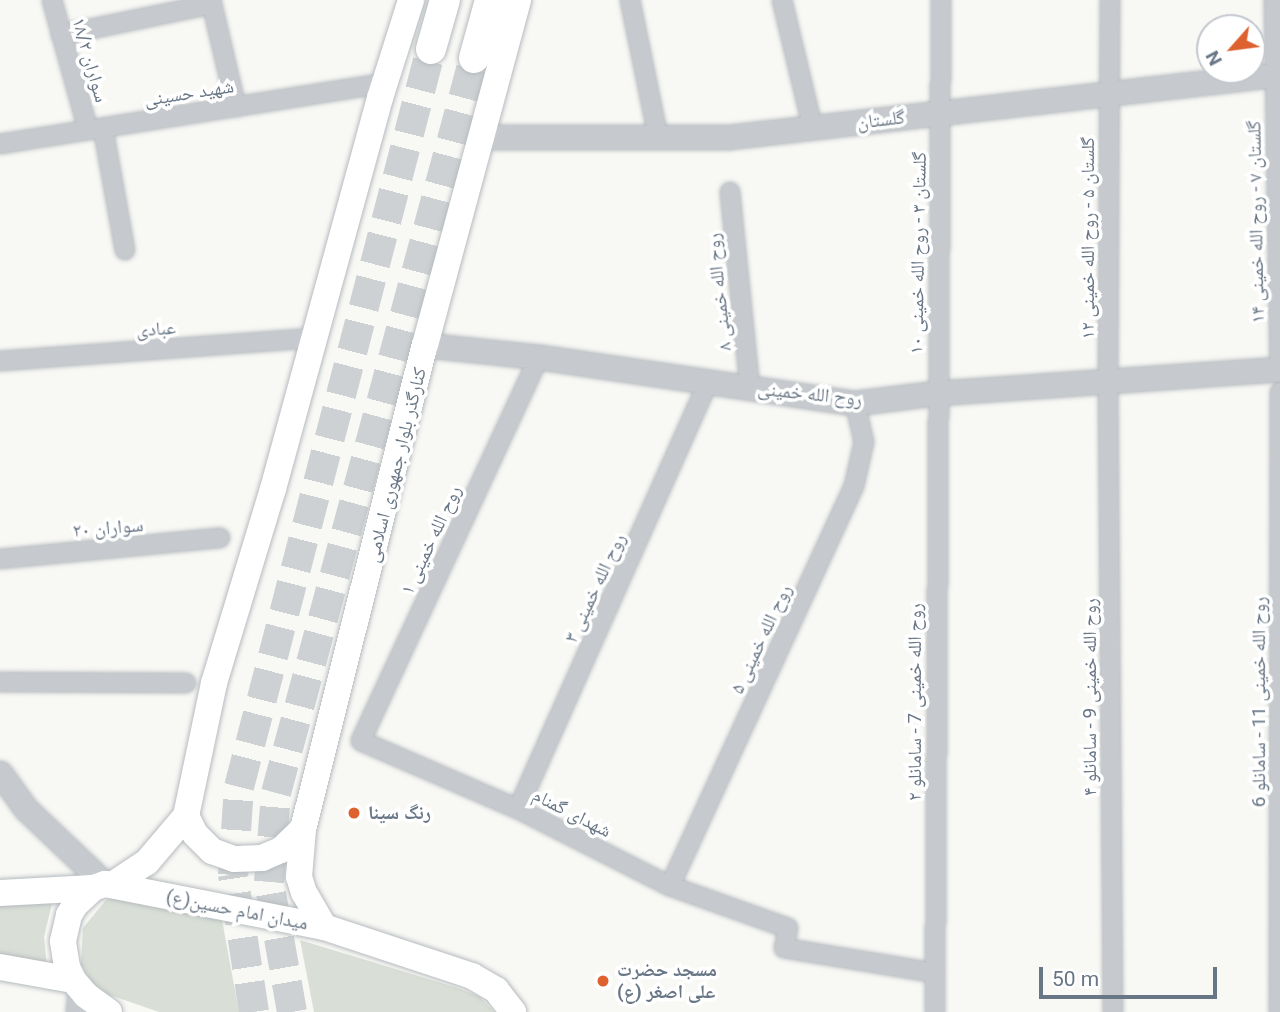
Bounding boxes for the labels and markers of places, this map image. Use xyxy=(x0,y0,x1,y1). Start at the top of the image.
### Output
place label: رنگ سینا xyxy=(368,802,431,824)
marker: رنگ سینا xyxy=(346,805,362,821)
place label: مسجد حضرت علی اصغر (ع) xyxy=(617,959,717,1003)
marker: مسجد حضرت علی اصغر (ع) xyxy=(595,973,611,989)

